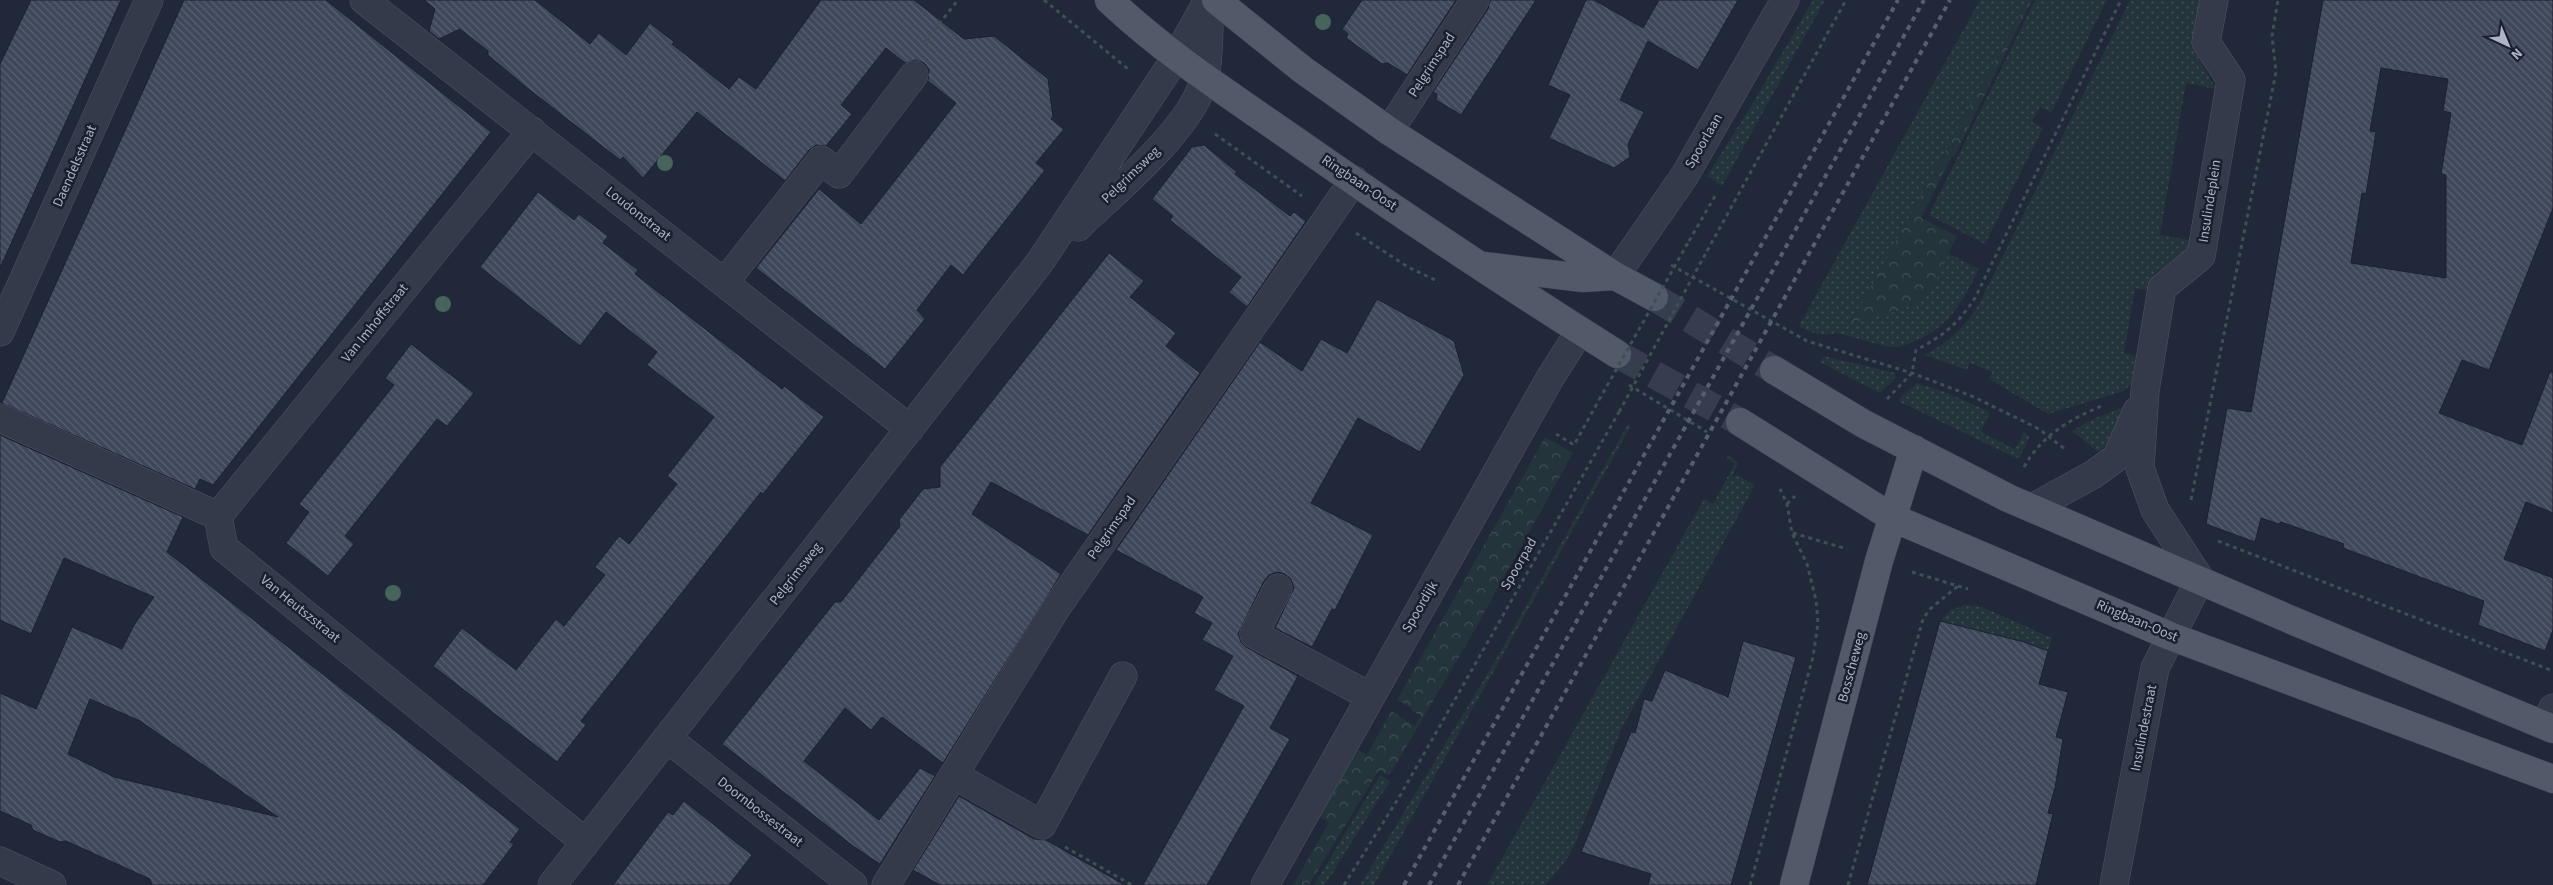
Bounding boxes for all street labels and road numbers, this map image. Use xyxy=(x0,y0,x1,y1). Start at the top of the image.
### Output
street label: Pelgrimspad xyxy=(1404,29,1460,101)
street label: Spoorlaan xyxy=(1680,110,1728,172)
street label: Daendelsstraat xyxy=(48,122,102,210)
street label: Pelgrimsweg xyxy=(1097,142,1165,208)
street label: Ringbaan-Oost xyxy=(1317,150,1401,216)
street label: Insulindeplein xyxy=(2194,158,2226,244)
street label: Loudonstraat xyxy=(601,182,675,246)
street label: Van Imhoffstraat xyxy=(337,279,413,367)
street label: Pelgrimspad xyxy=(1083,492,1141,564)
street label: Spoorpad xyxy=(1496,534,1542,594)
street label: Pelgrimsweg xyxy=(765,538,827,610)
street label: Van Heutszstraat xyxy=(256,570,345,648)
street label: Spoordijk xyxy=(1397,577,1443,637)
street label: Ringbaan-Oost xyxy=(2093,595,2181,647)
street label: Bosscheweg xyxy=(1833,629,1871,705)
street label: Insulindestraat xyxy=(2126,683,2162,773)
street label: Doornbossestraat xyxy=(713,772,807,852)

